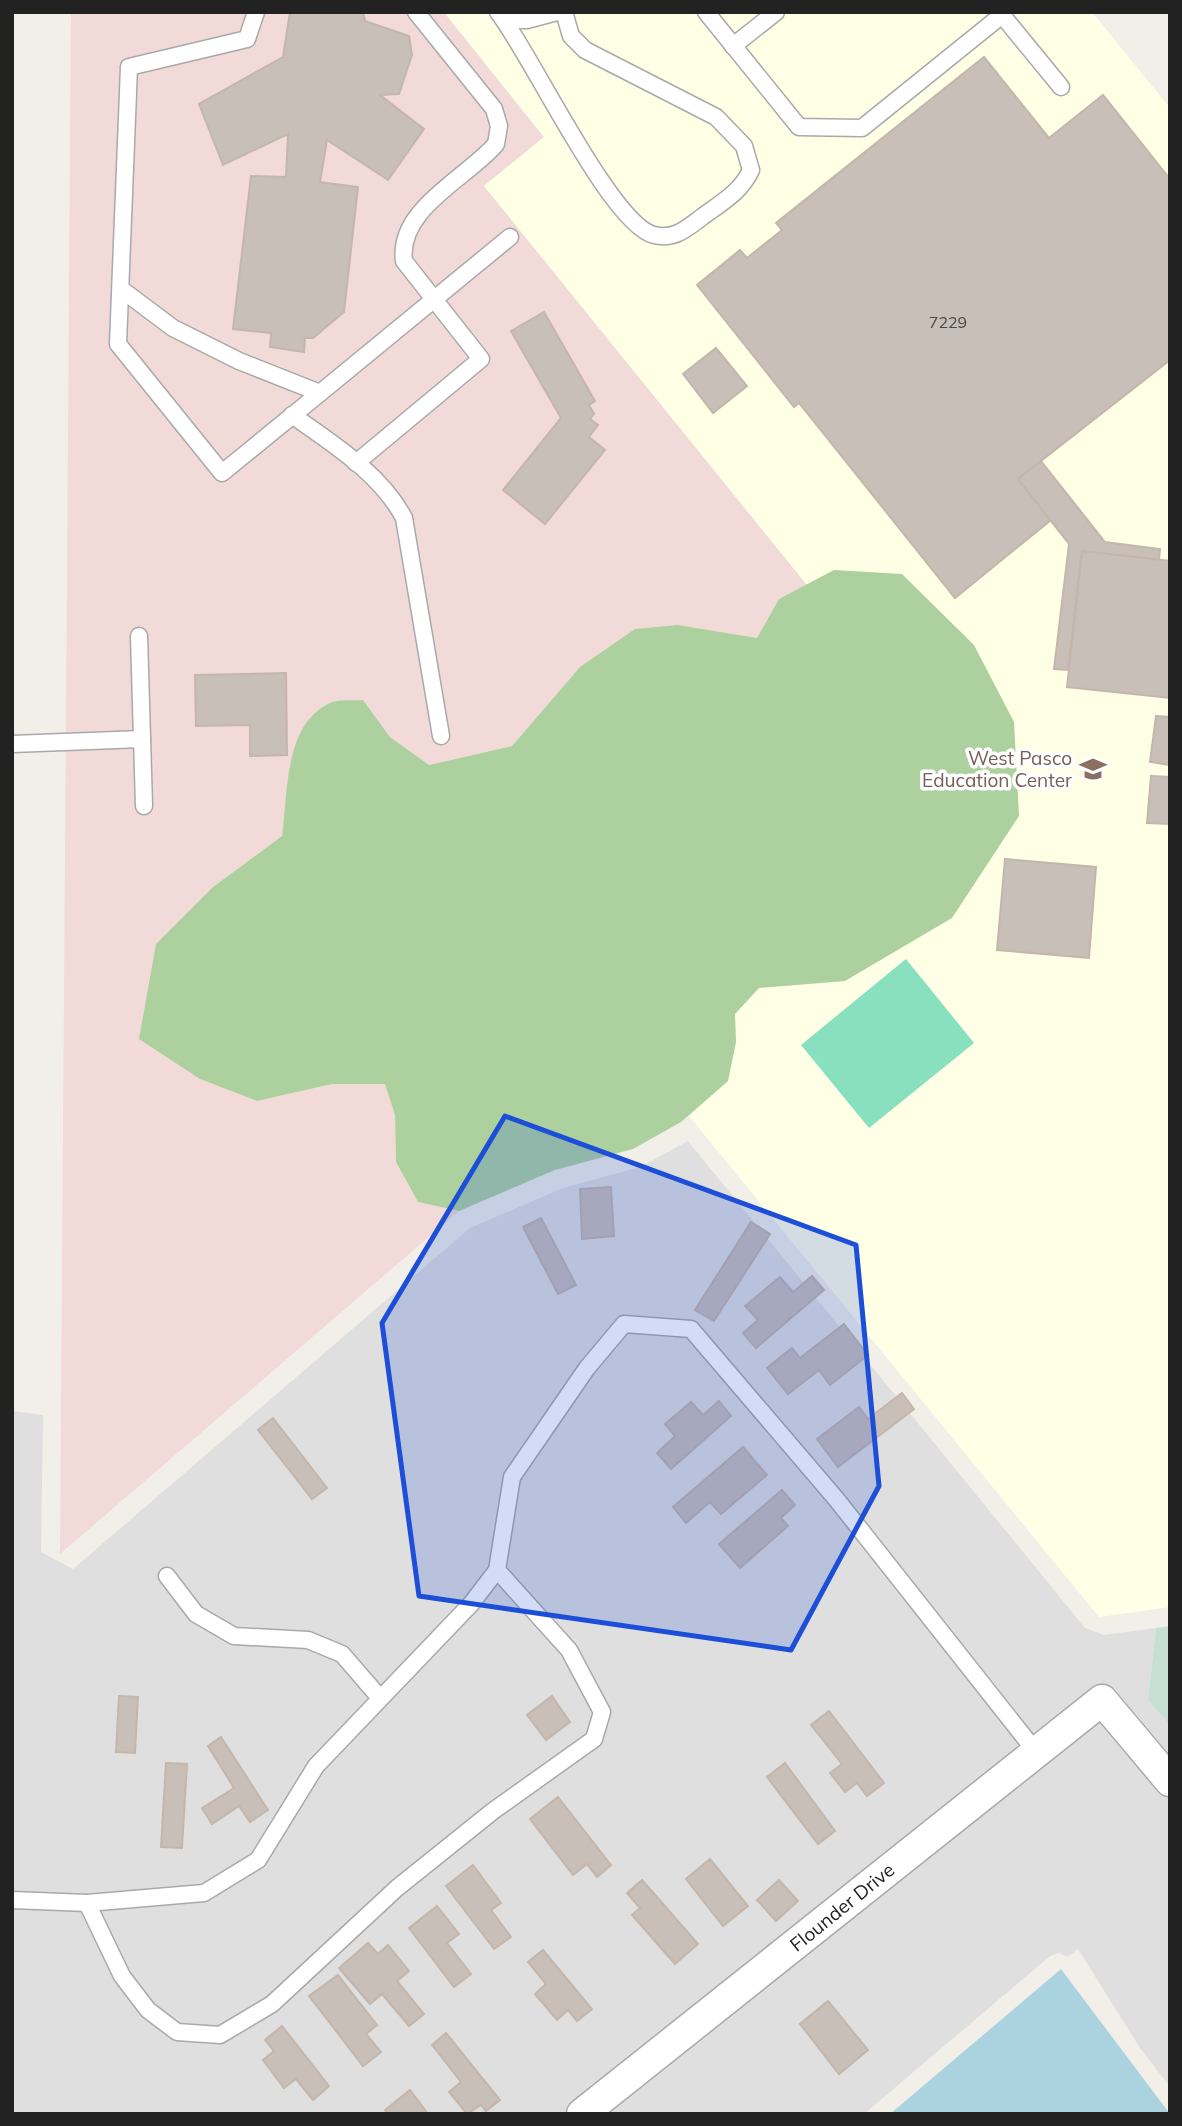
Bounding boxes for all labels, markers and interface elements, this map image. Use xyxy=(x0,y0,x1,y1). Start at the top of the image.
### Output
house number: 7229 xyxy=(929,312,967,332)
place label: West Pasco Education Center xyxy=(922,746,1072,792)
school or university icon: West Pasco Education Center xyxy=(1078,754,1108,784)
street label: Flounder Drive xyxy=(785,1858,899,1956)

